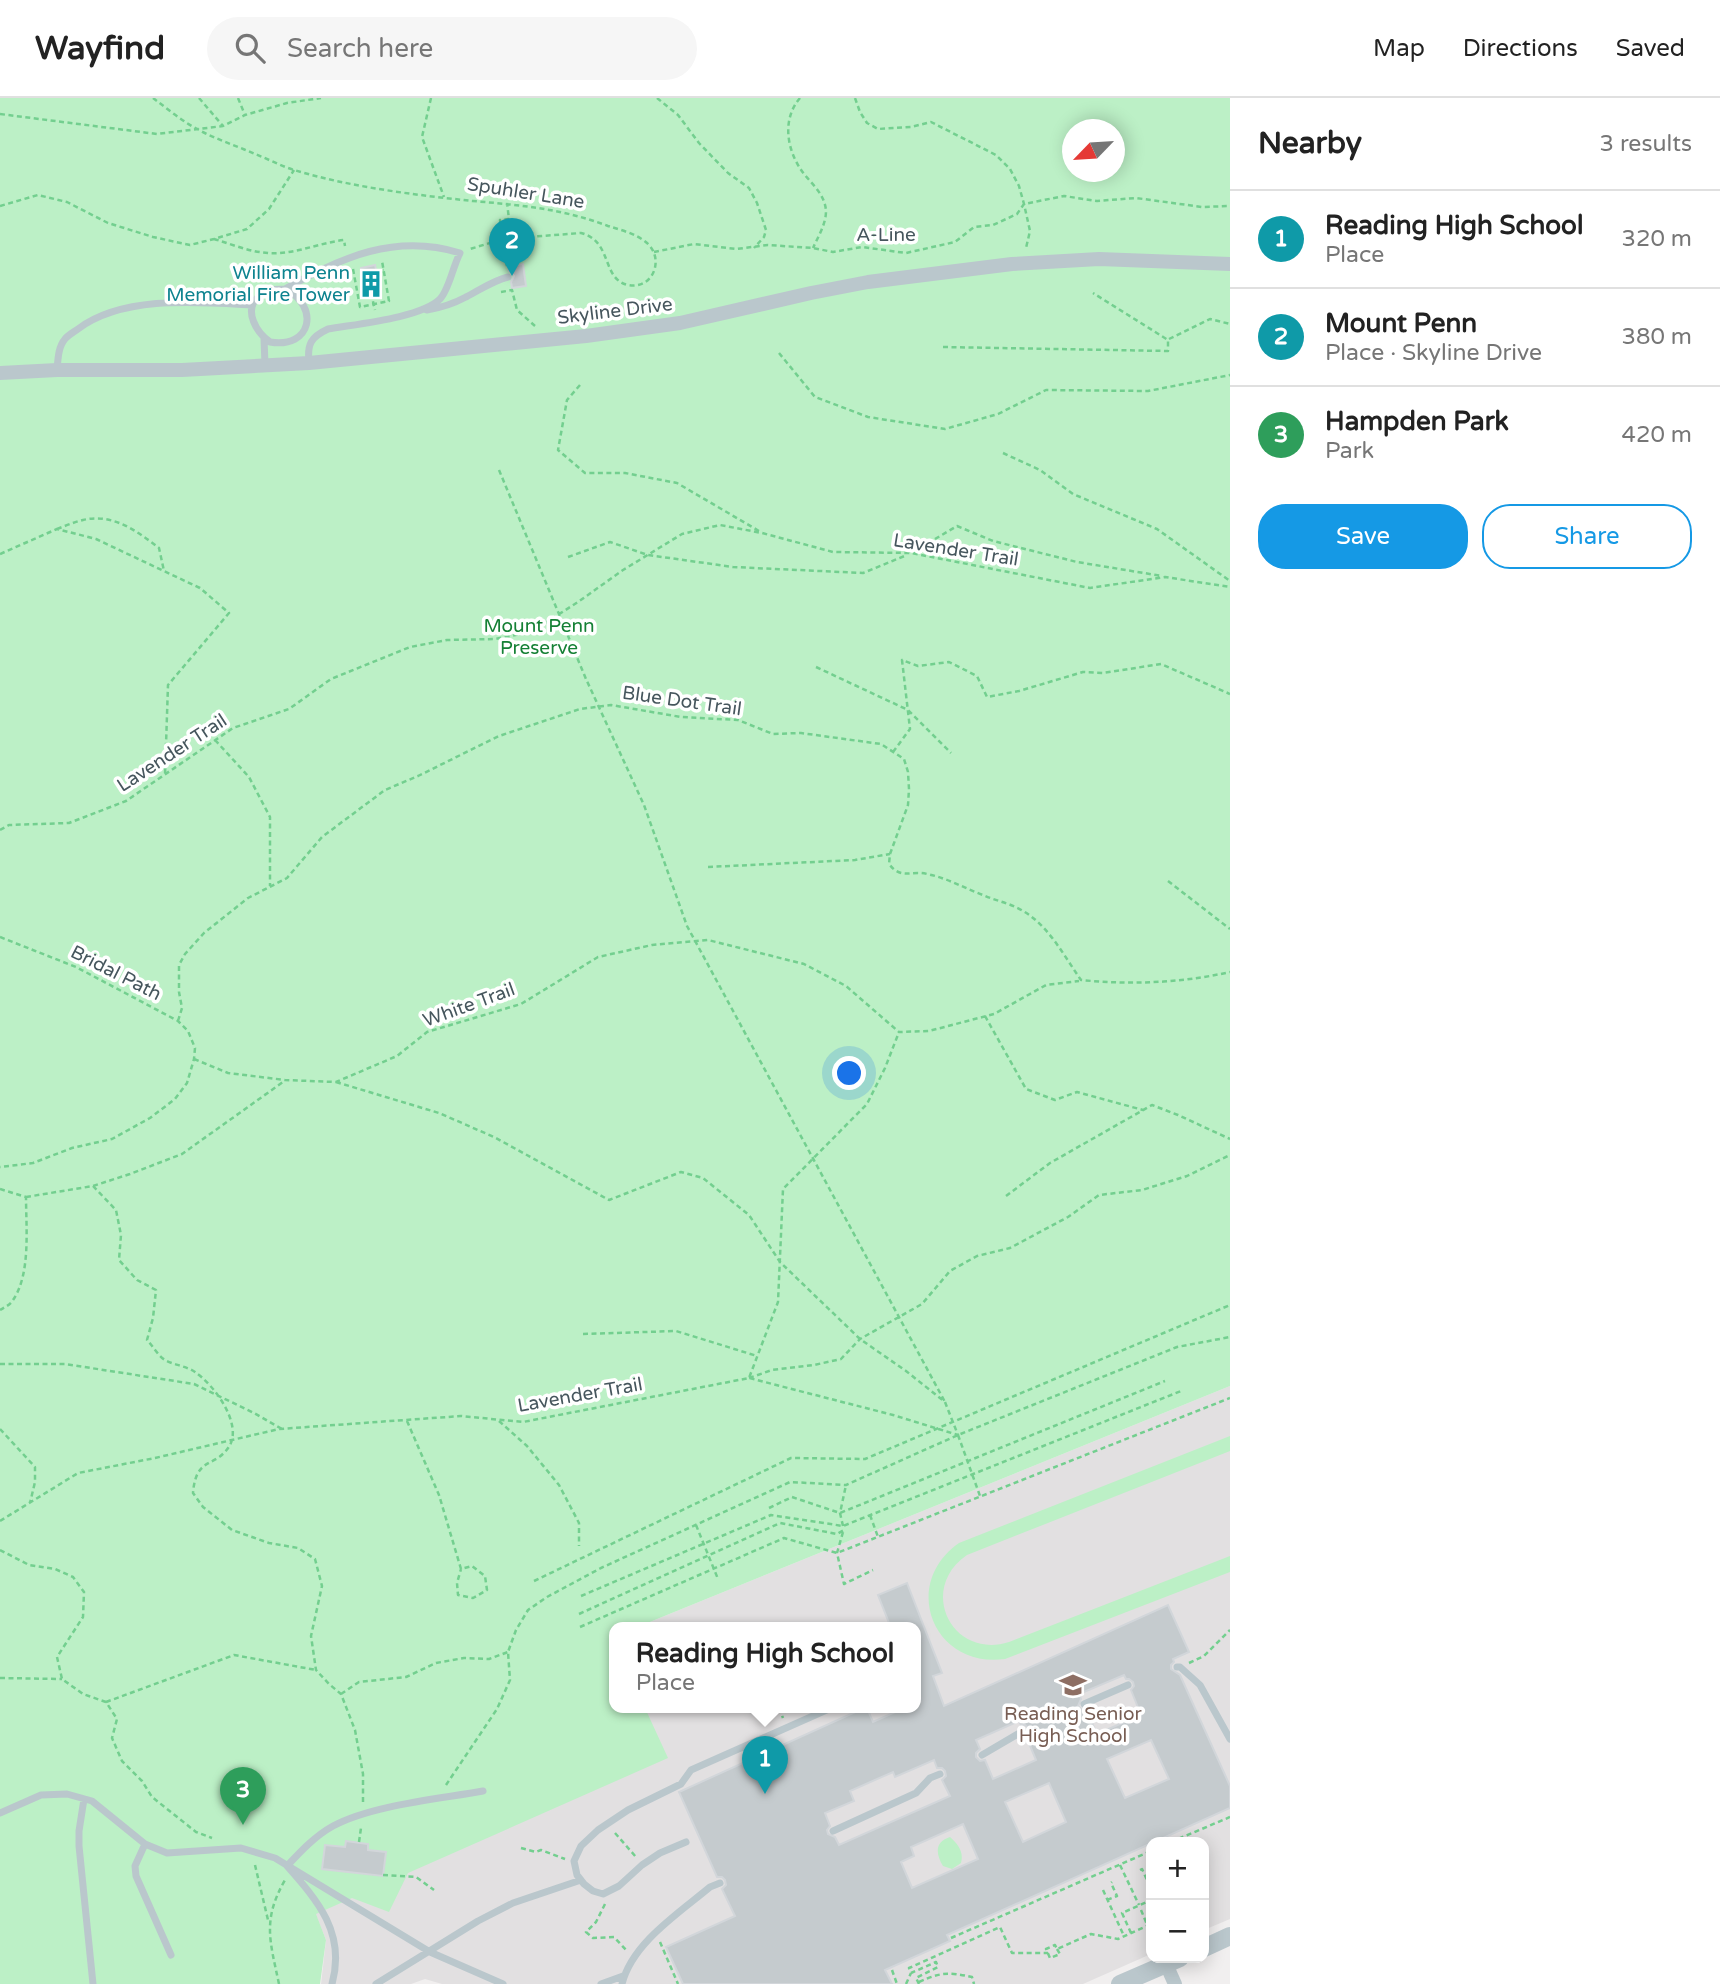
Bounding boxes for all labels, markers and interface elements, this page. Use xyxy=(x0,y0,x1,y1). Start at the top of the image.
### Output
search box xyxy=(207,17,697,80)
text: Wayfind xyxy=(35,29,165,68)
icon: search xyxy=(231,29,269,67)
text: Search here xyxy=(287,33,433,64)
text: Map xyxy=(1373,34,1425,63)
text: Directions xyxy=(1463,34,1578,63)
text: Saved xyxy=(1616,34,1685,63)
north arrow xyxy=(1062,119,1125,182)
text: Nearby xyxy=(1258,125,1362,162)
text: 3 results xyxy=(1599,130,1692,158)
street label: Spuhler Lane xyxy=(466,173,586,213)
text: Reading High School xyxy=(1325,210,1583,241)
pin: 2 xyxy=(489,218,535,276)
street label: A-Line xyxy=(856,224,916,246)
text: 1 xyxy=(1274,225,1288,253)
text: 320 m xyxy=(1622,225,1692,253)
text: Place xyxy=(1325,241,1384,269)
place label: William Penn Memorial Fire Tower xyxy=(166,262,351,306)
building icon: William Penn Memorial Fire Tower xyxy=(356,269,386,299)
street label: Skyline Drive xyxy=(556,293,674,329)
text: Mount Penn xyxy=(1325,308,1477,339)
text: 2 xyxy=(1274,323,1288,351)
text: 380 m xyxy=(1622,323,1692,351)
text: Place · Skyline Drive xyxy=(1325,339,1542,367)
text: Hampden Park xyxy=(1325,406,1509,437)
text: 3 xyxy=(1274,421,1288,449)
text: 420 m xyxy=(1622,421,1692,449)
text: Park xyxy=(1325,437,1374,465)
button: Save xyxy=(1258,504,1468,569)
button: Share xyxy=(1482,504,1692,569)
street label: Lavender Trail xyxy=(892,529,1020,571)
park label: Mount Penn Preserve xyxy=(483,615,595,659)
street label: Blue Dot Trail xyxy=(621,682,743,720)
street label: Lavender Trail xyxy=(113,709,231,797)
street label: Bridal Path xyxy=(67,941,165,1005)
street label: White Trail xyxy=(420,978,518,1032)
your location xyxy=(832,1056,866,1090)
street label: Lavender Trail xyxy=(516,1373,644,1417)
popup xyxy=(609,1622,921,1713)
text: Reading High School xyxy=(636,1638,894,1669)
text: Place xyxy=(636,1669,695,1697)
school or university icon: Reading Senior High School xyxy=(1058,1670,1088,1700)
place label: Reading Senior High School xyxy=(1004,1703,1143,1747)
pin: 1 xyxy=(742,1736,788,1794)
pin: 3 xyxy=(220,1767,266,1825)
map controls xyxy=(1146,1837,1209,1963)
button: + xyxy=(1146,1837,1209,1900)
button: − xyxy=(1146,1900,1209,1963)

